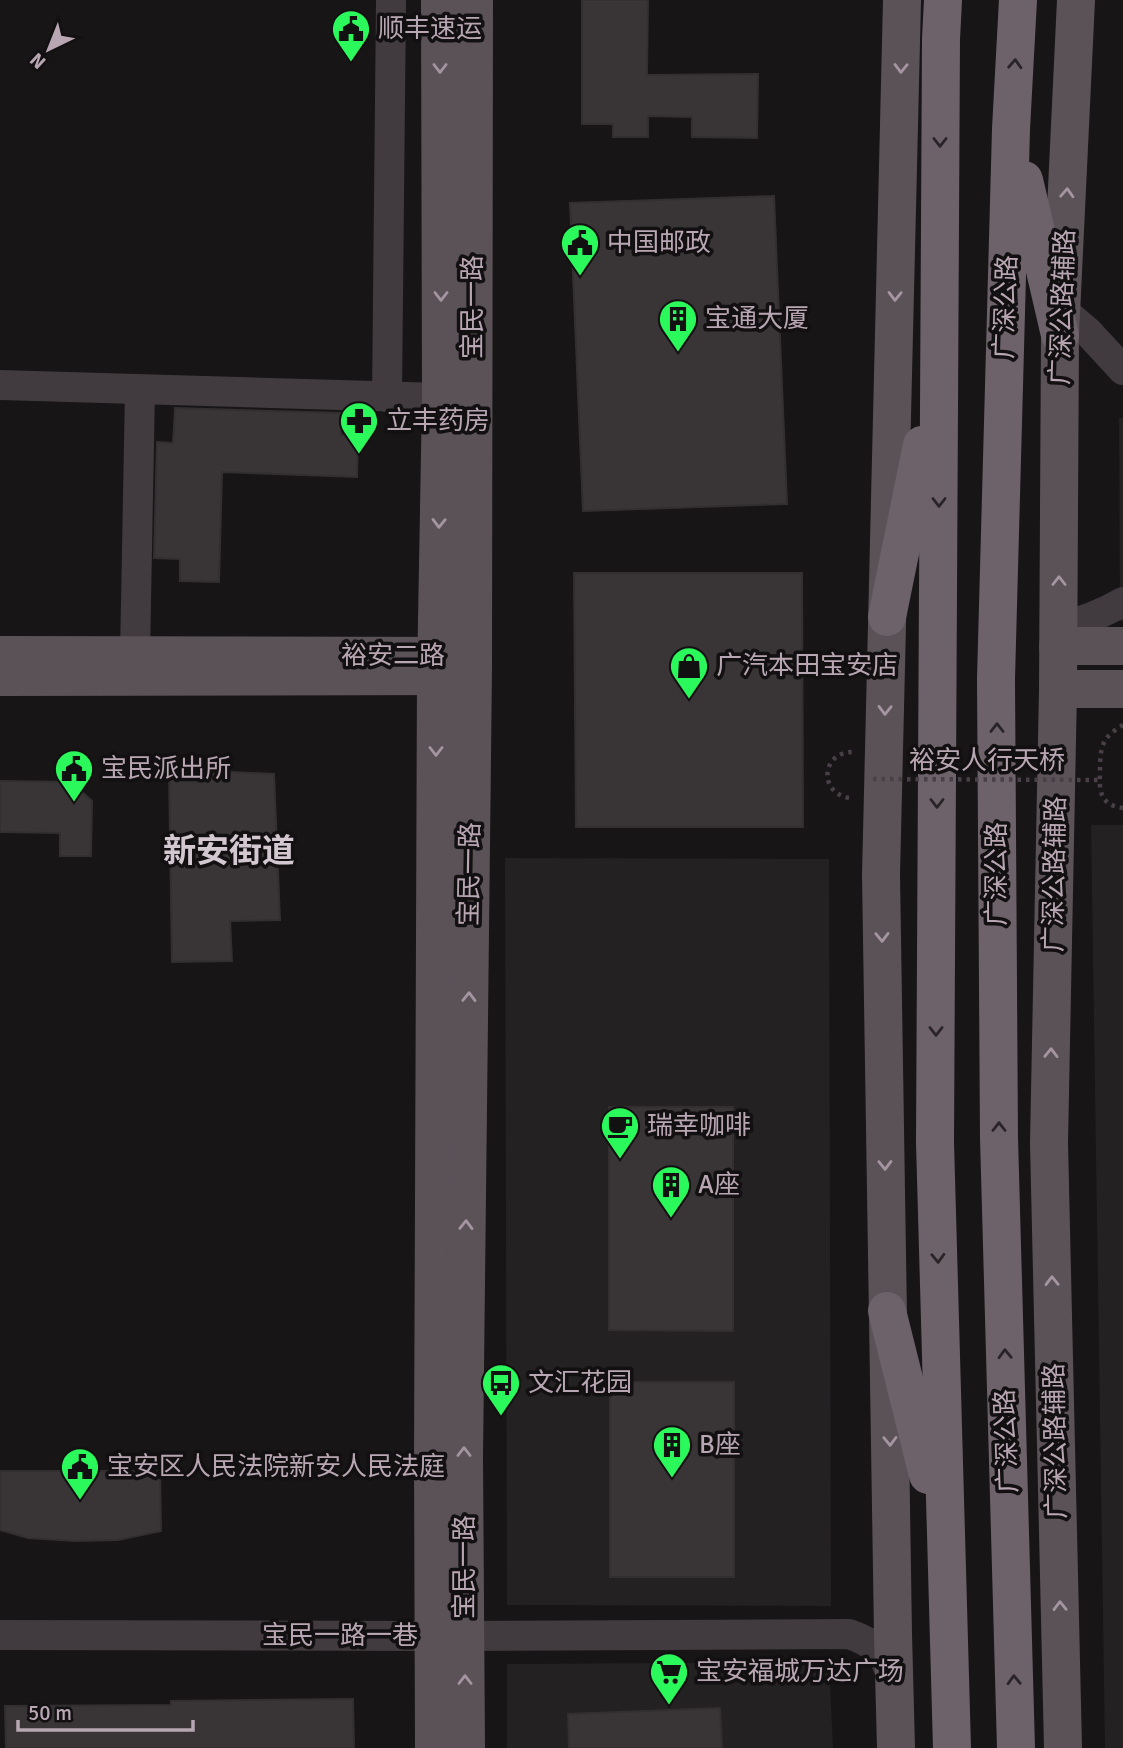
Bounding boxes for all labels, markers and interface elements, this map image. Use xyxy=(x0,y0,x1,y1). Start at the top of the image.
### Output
public building icon: 顺丰速运 xyxy=(330,8,372,63)
place label: 顺丰速运 xyxy=(378,13,482,45)
north arrow xyxy=(14,14,84,84)
text: N xyxy=(25,47,51,74)
one-way arrow xyxy=(1007,59,1022,70)
one-way arrow xyxy=(432,63,448,74)
one-way arrow xyxy=(893,63,908,74)
one-way arrow xyxy=(932,137,948,147)
one-way arrow xyxy=(1059,188,1074,199)
public building icon: 中国邮政 xyxy=(559,222,601,277)
place label: 中国邮政 xyxy=(607,227,711,259)
street label: 广深公路辅路 xyxy=(1044,228,1082,386)
street label: 广深公路 xyxy=(988,254,1024,360)
street label: 宝民一路 xyxy=(457,255,489,359)
one-way arrow xyxy=(433,291,449,301)
one-way arrow xyxy=(887,291,903,301)
building icon: 宝通大厦 xyxy=(657,298,699,353)
place label: 宝通大厦 xyxy=(705,303,809,335)
pharmacy icon: 立丰药房 xyxy=(338,400,380,455)
place label: 立丰药房 xyxy=(386,405,490,437)
one-way arrow xyxy=(931,497,947,508)
one-way arrow xyxy=(431,518,447,529)
one-way arrow xyxy=(1051,575,1067,586)
street label: 裕安二路 xyxy=(341,640,445,672)
shop icon: 广汽本田宝安店 xyxy=(668,645,710,700)
place label: 广汽本田宝安店 xyxy=(716,650,898,682)
one-way arrow xyxy=(877,705,893,716)
one-way arrow xyxy=(989,722,1005,733)
street label: 裕安人行天桥 xyxy=(909,745,1065,777)
one-way arrow xyxy=(428,746,444,756)
public building icon: 宝民派出所 xyxy=(53,748,95,803)
place label: 宝民派出所 xyxy=(101,753,231,785)
street label: 广深公路辅路 xyxy=(1038,796,1072,952)
one-way arrow xyxy=(929,798,945,809)
street label: 宝民一路 xyxy=(453,822,487,926)
street label: 广深公路 xyxy=(981,822,1013,926)
district label: 新安街道 xyxy=(163,831,295,872)
one-way arrow xyxy=(874,933,890,943)
one-way arrow xyxy=(461,992,477,1002)
one-way arrow xyxy=(928,1026,944,1036)
one-way arrow xyxy=(1043,1048,1059,1058)
cafe icon: 瑞幸咖啡 xyxy=(599,1105,641,1160)
place label: 瑞幸咖啡 xyxy=(647,1110,751,1142)
one-way arrow xyxy=(991,1121,1007,1132)
one-way arrow xyxy=(877,1160,893,1170)
building icon: A座 xyxy=(650,1164,692,1219)
place label: A座 xyxy=(698,1169,740,1201)
one-way arrow xyxy=(458,1219,474,1230)
one-way arrow xyxy=(931,1253,946,1264)
one-way arrow xyxy=(1045,1275,1060,1286)
one-way arrow xyxy=(997,1349,1012,1360)
bus stop icon: 文汇花园 xyxy=(480,1362,522,1417)
street label: 广深公路辅路 xyxy=(1039,1363,1073,1519)
place label: 文汇花园 xyxy=(528,1367,632,1399)
street label: 广深公路 xyxy=(989,1388,1025,1494)
building icon: B座 xyxy=(651,1424,693,1479)
place label: B座 xyxy=(699,1429,741,1461)
one-way arrow xyxy=(882,1436,897,1447)
public building icon: 宝安区人民法院新安人民法庭 xyxy=(59,1446,101,1501)
one-way arrow xyxy=(456,1447,472,1457)
place label: 宝安区人民法院新安人民法庭 xyxy=(107,1451,445,1483)
street label: 宝民一路 xyxy=(449,1515,481,1619)
one-way arrow xyxy=(1052,1601,1067,1612)
street label: 宝民一路一巷 xyxy=(262,1620,418,1652)
supermarket icon: 宝安福城万达广场 xyxy=(648,1651,690,1706)
place label: 宝安福城万达广场 xyxy=(696,1656,904,1688)
one-way arrow xyxy=(457,1674,473,1685)
one-way arrow xyxy=(1006,1674,1022,1685)
scale bar xyxy=(18,1688,192,1732)
text: 50 m xyxy=(28,1700,72,1726)

